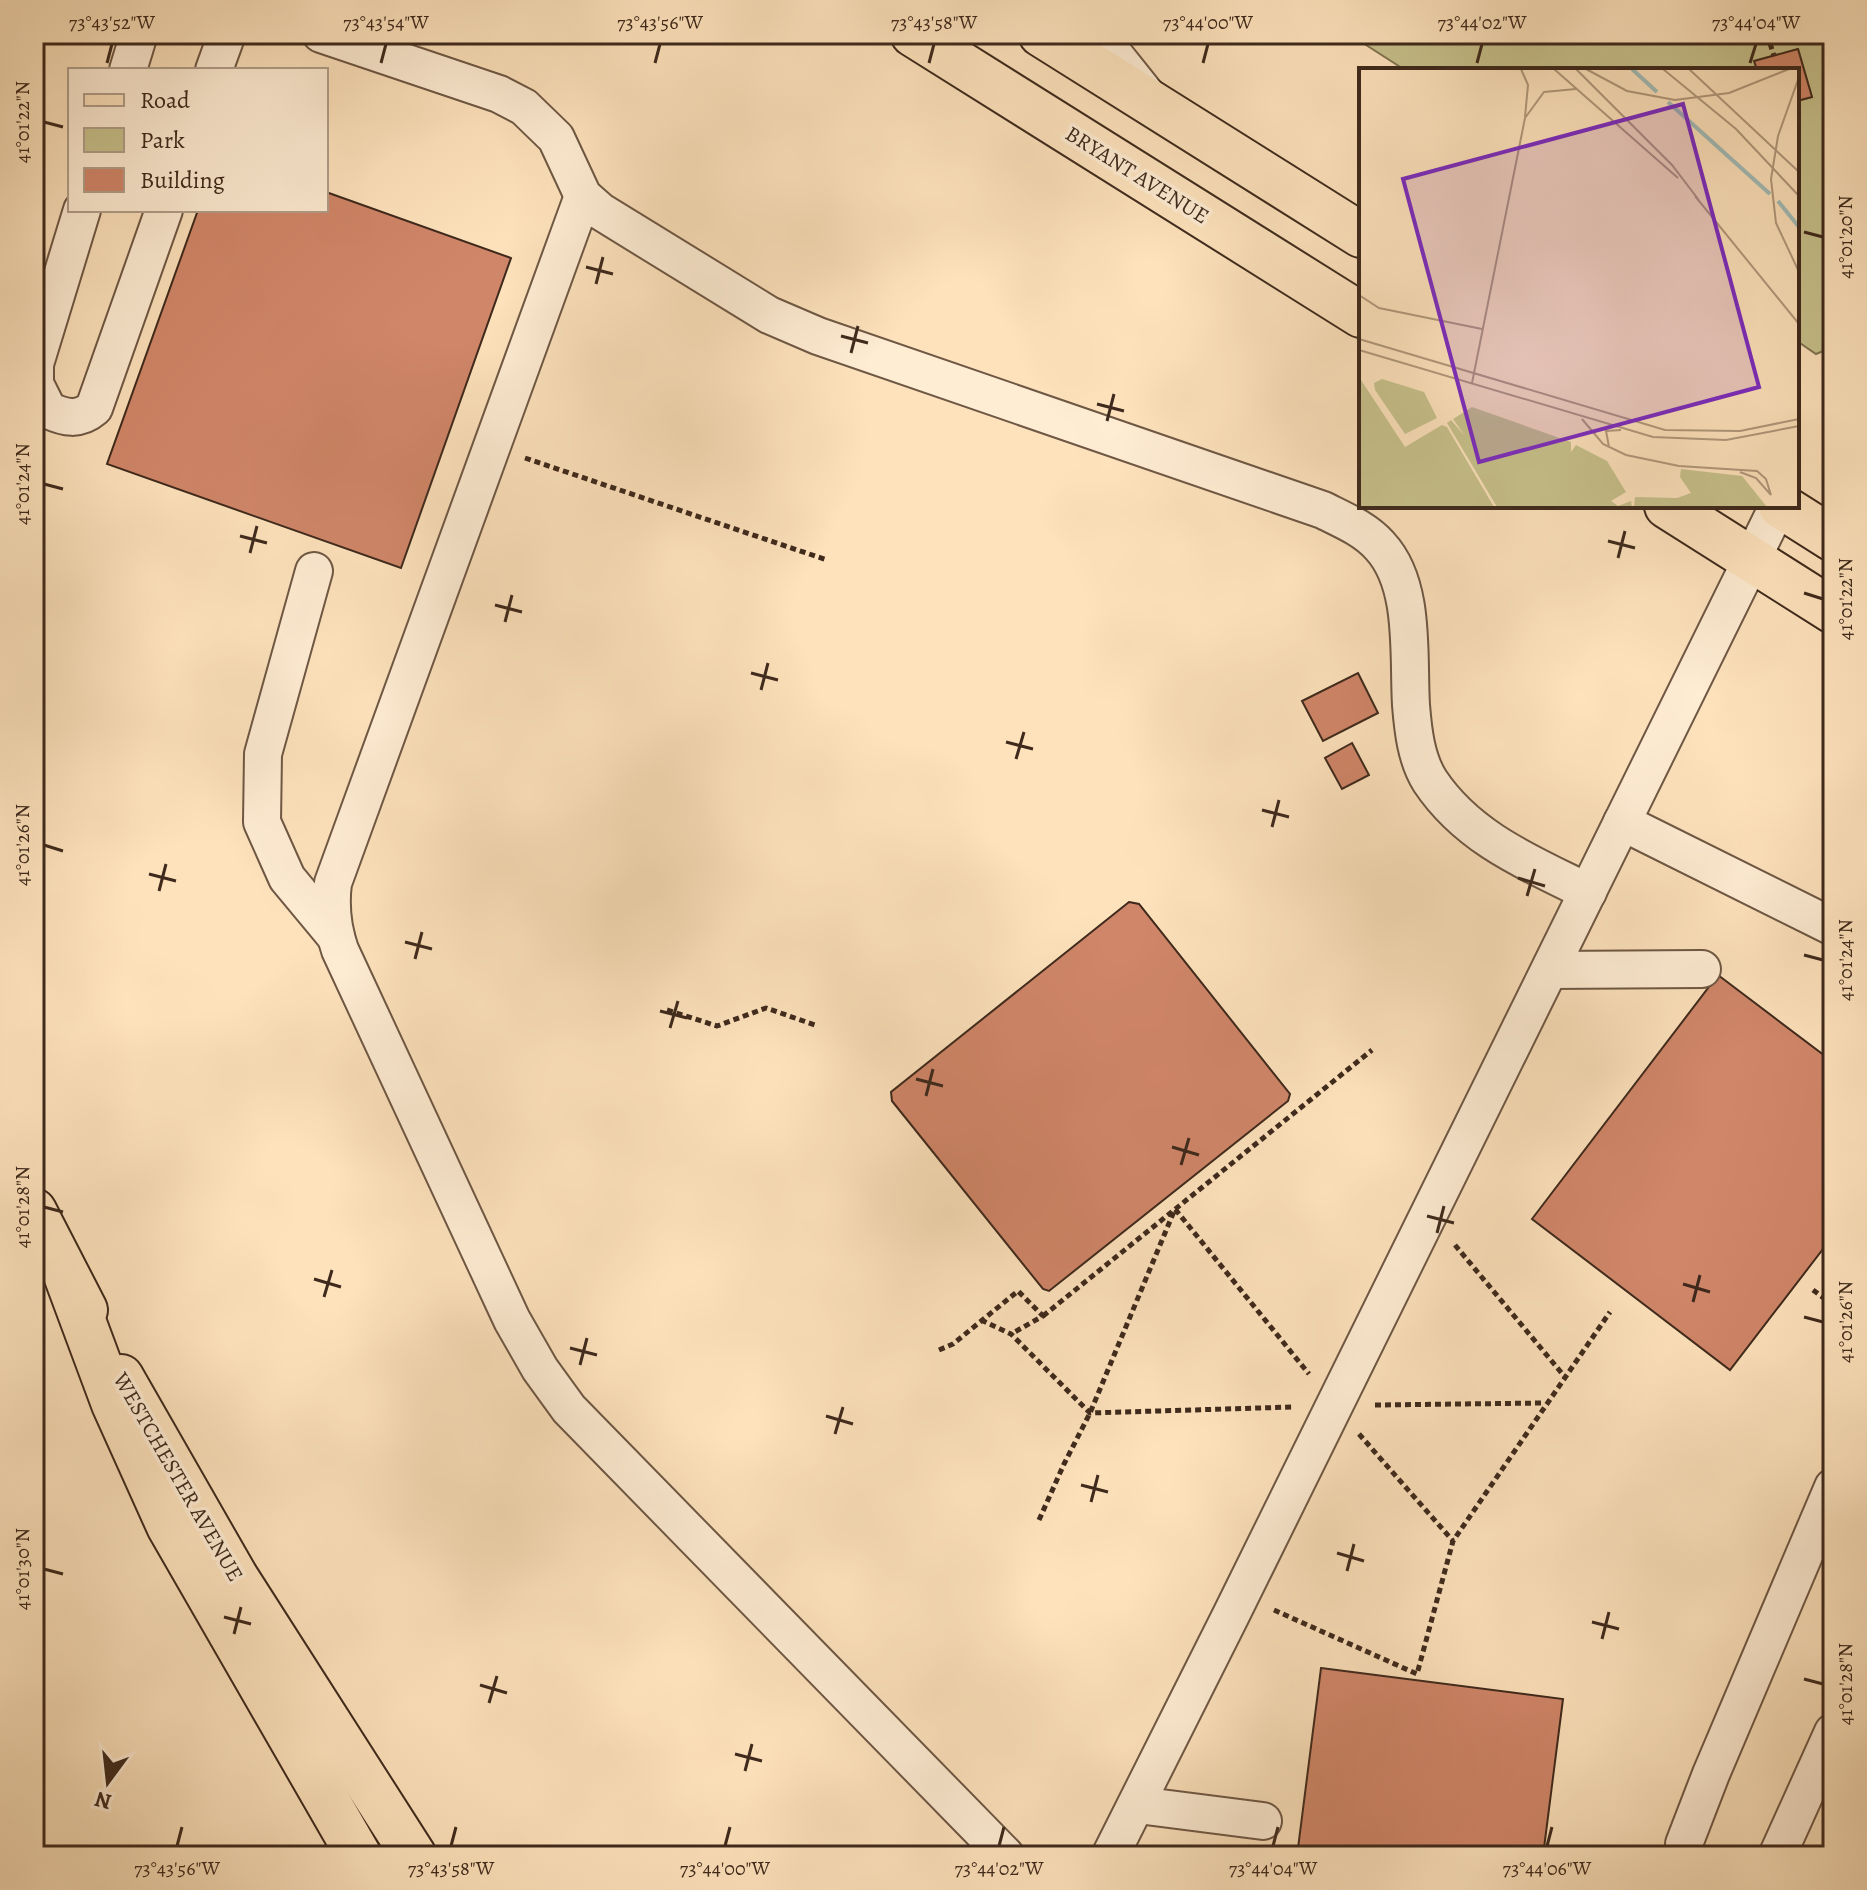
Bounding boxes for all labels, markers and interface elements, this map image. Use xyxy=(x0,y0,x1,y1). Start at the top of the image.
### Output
text: 73°43'52"W xyxy=(69,9,156,36)
text: 73°43'54"W xyxy=(343,9,429,36)
text: 73°43'56"W xyxy=(617,9,703,36)
text: 73°43'58"W xyxy=(891,9,978,36)
text: 73°44'00"W xyxy=(1163,9,1254,36)
text: 73°44'02"W xyxy=(1437,9,1527,36)
text: 73°44'04"W xyxy=(1712,9,1801,36)
legend xyxy=(68,68,328,212)
inset map xyxy=(1359,68,1799,508)
text: 41°01'22"N xyxy=(9,81,36,163)
text: Road xyxy=(140,84,190,116)
street label: BRYANT AVENUE xyxy=(1059,119,1215,231)
text: Park xyxy=(140,124,185,156)
text: Building xyxy=(140,164,225,196)
text: 41°01'20"N xyxy=(1832,195,1859,279)
text: 41°01'24"N xyxy=(9,443,36,525)
text: 41°01'22"N xyxy=(1832,558,1859,640)
text: 41°01'26"N xyxy=(9,804,36,886)
text: 41°01'24"N xyxy=(1832,919,1859,1001)
text: 41°01'28"N xyxy=(9,1166,36,1248)
text: 41°01'26"N xyxy=(1832,1281,1859,1363)
street label: WESTCHESTER AVENUE xyxy=(105,1366,250,1587)
text: 41°01'30"N xyxy=(9,1528,36,1610)
text: 41°01'28"N xyxy=(1832,1643,1859,1725)
north arrow xyxy=(68,1742,148,1822)
text: N xyxy=(91,1784,115,1817)
text: 73°43'56"W xyxy=(134,1855,220,1882)
text: 73°43'58"W xyxy=(408,1855,495,1882)
text: 73°44'00"W xyxy=(680,1855,771,1882)
text: 73°44'02"W xyxy=(954,1855,1044,1882)
text: 73°44'04"W xyxy=(1229,1855,1318,1882)
text: 73°44'06"W xyxy=(1503,1855,1592,1882)

